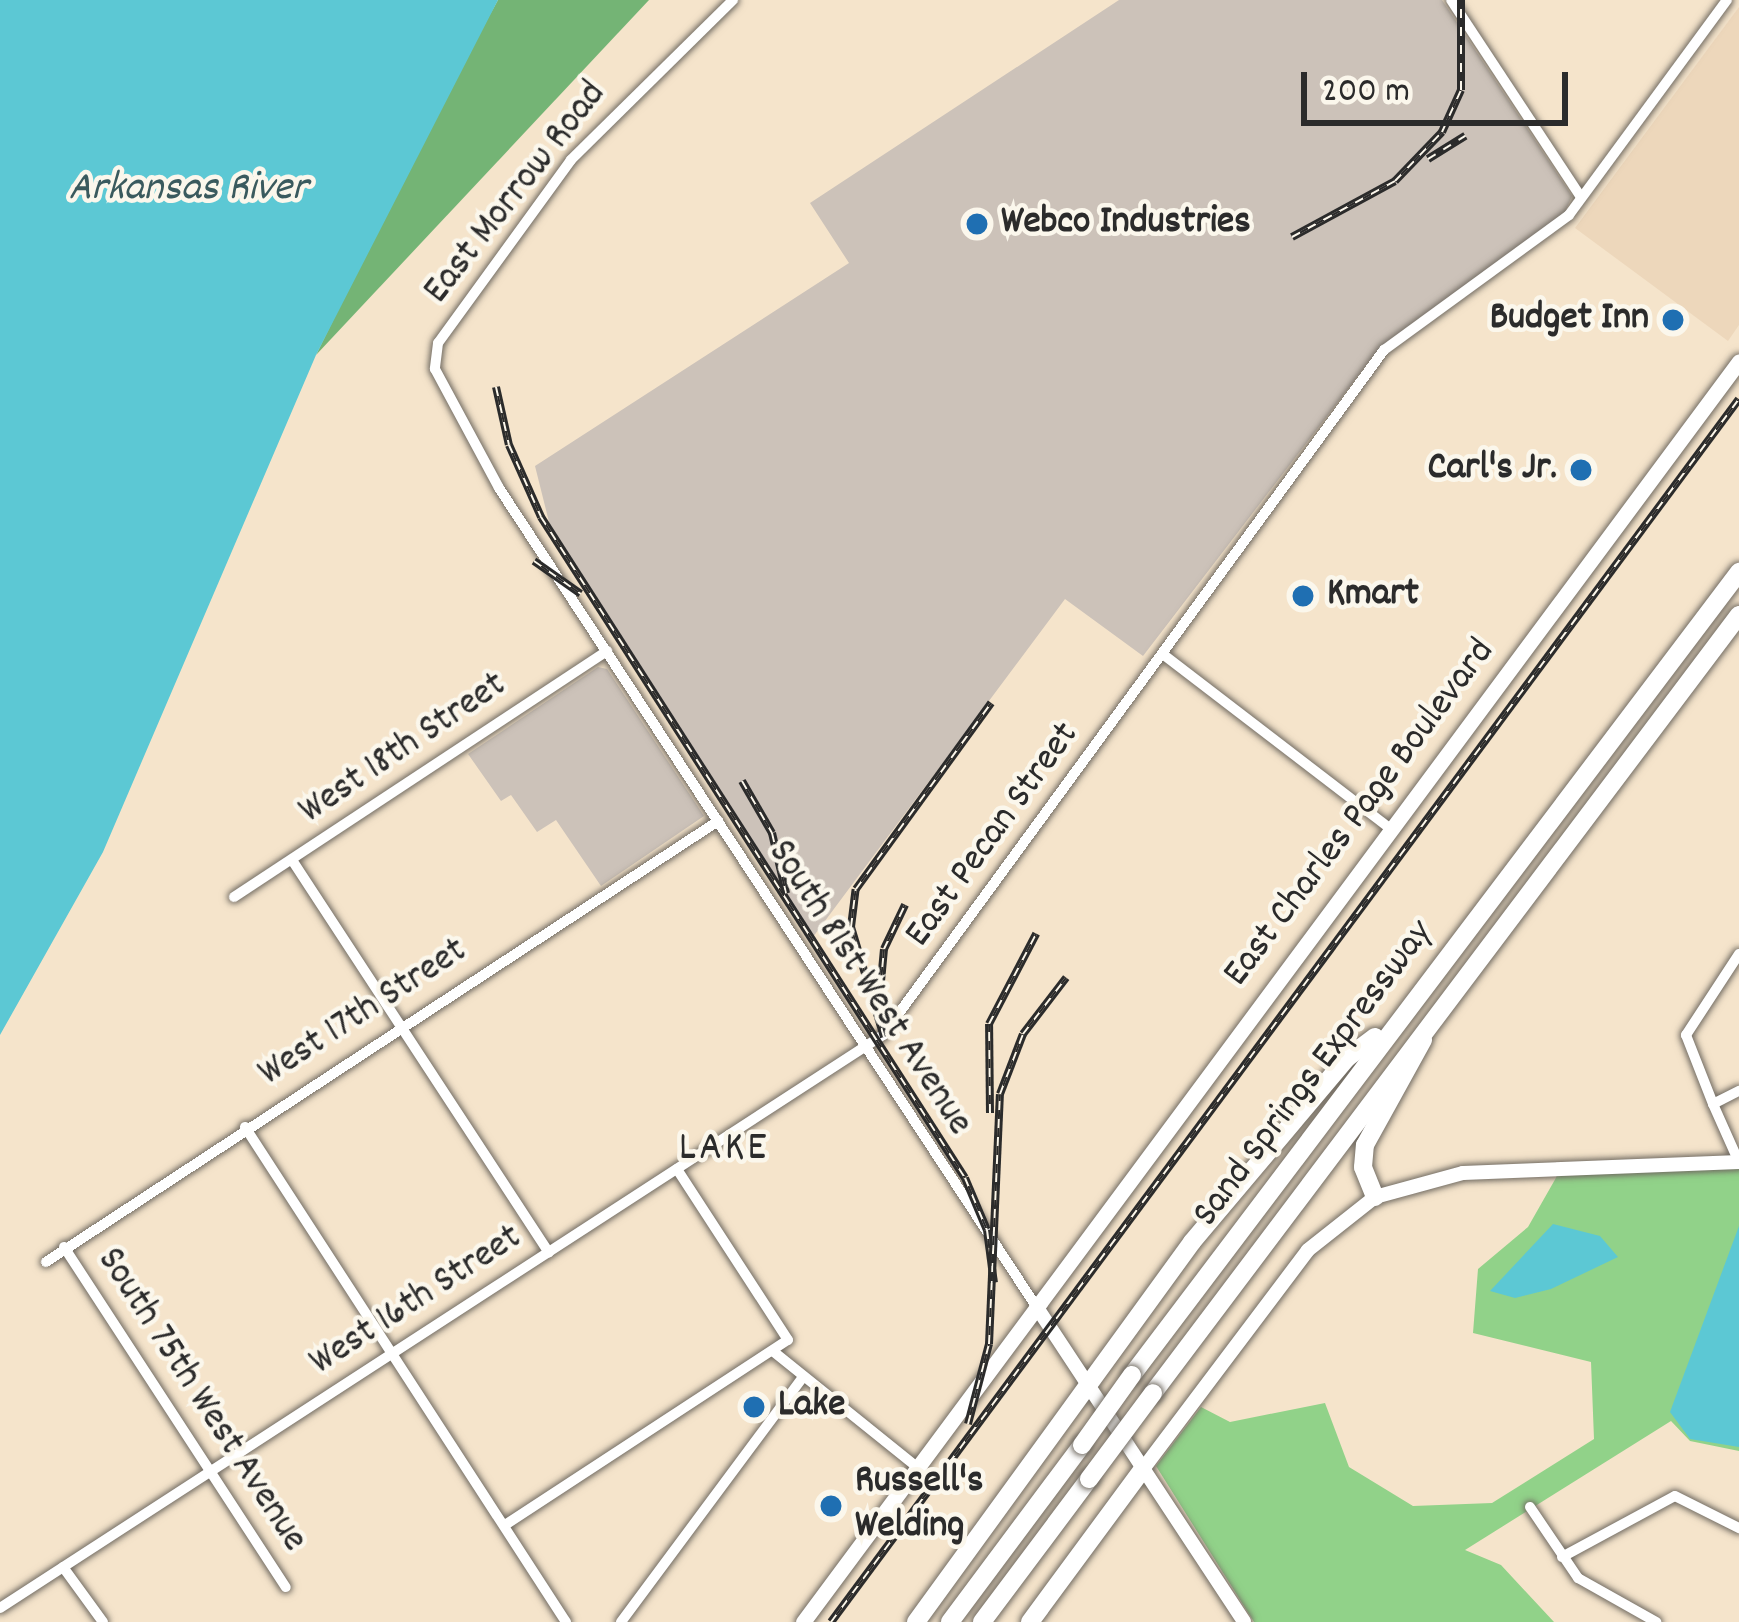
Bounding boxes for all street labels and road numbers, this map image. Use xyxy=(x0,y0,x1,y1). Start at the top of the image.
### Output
street label: East Morrow Road xyxy=(416,74,618,314)
street label: East Charles Page Boulevard xyxy=(1215,631,1507,997)
street label: West 18th Street xyxy=(292,664,516,836)
street label: East Pecan Street xyxy=(897,715,1091,957)
street label: South 81st West Avenue xyxy=(755,833,981,1145)
street label: Sand Springs Expressway xyxy=(1184,912,1446,1238)
street label: West 17th Street xyxy=(251,929,477,1099)
street label: West 16th Street xyxy=(302,1216,532,1388)
street label: South 75th West Avenue xyxy=(84,1240,316,1562)

